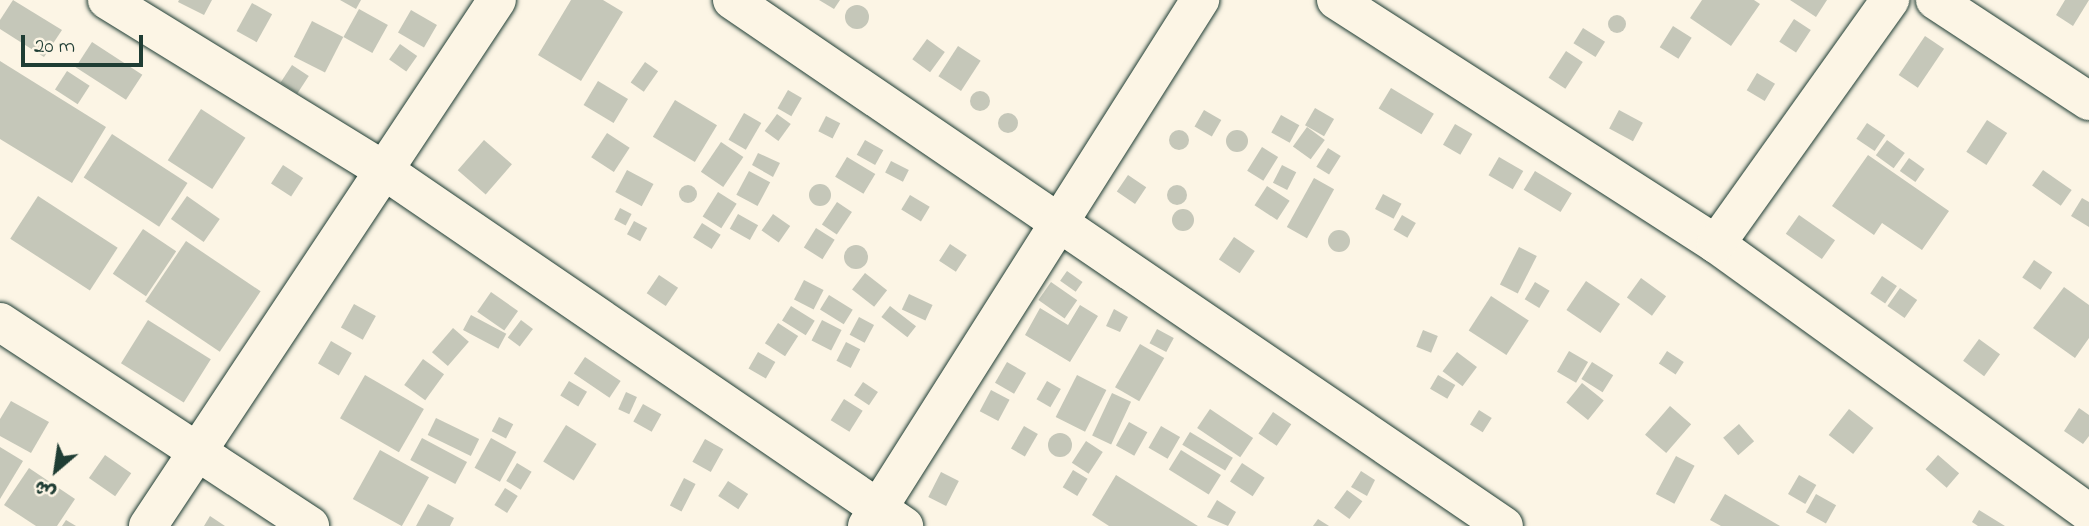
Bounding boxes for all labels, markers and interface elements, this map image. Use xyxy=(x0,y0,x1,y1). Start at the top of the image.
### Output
scale bar xyxy=(24,21,147,65)
text: 20 m xyxy=(34,32,75,62)
north arrow xyxy=(21,435,91,505)
text: ش xyxy=(30,472,61,506)

